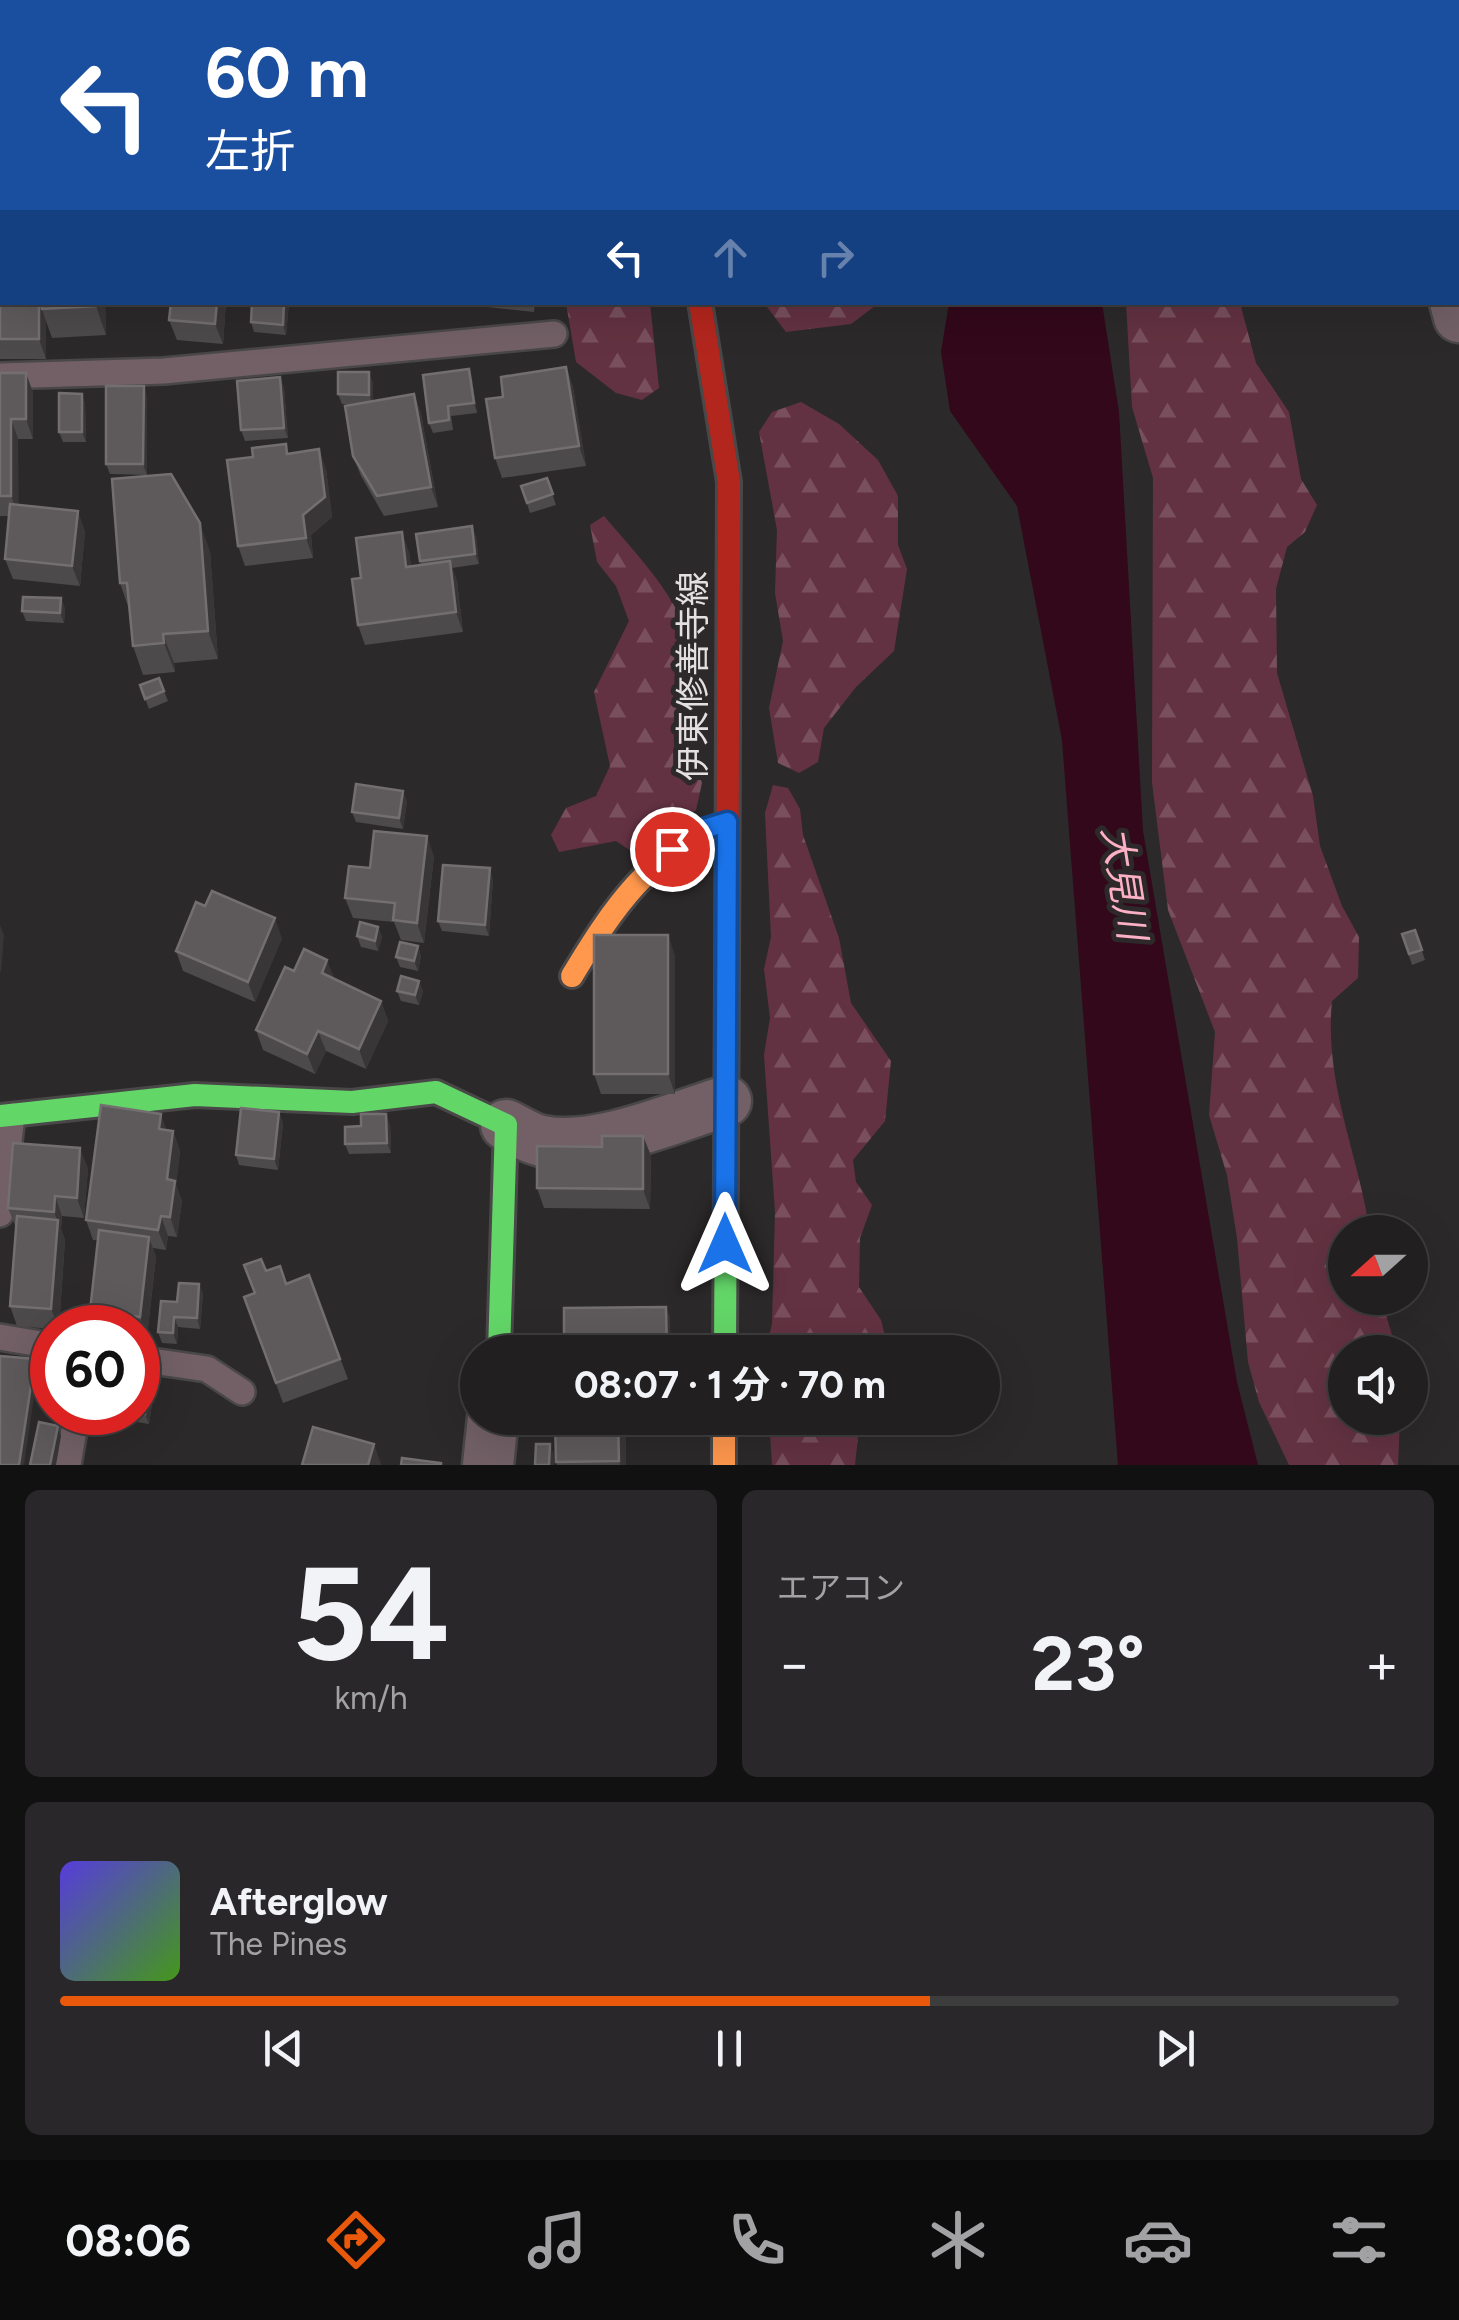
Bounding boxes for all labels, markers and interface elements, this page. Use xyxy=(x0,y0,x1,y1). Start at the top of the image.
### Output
text: 60 m xyxy=(205,30,369,115)
icon: left xyxy=(40,40,170,170)
text: 左折 xyxy=(205,124,295,178)
icon: left xyxy=(598,230,653,285)
icon: ahead xyxy=(703,230,758,285)
icon: right xyxy=(808,230,863,285)
street label: 伊東修善寺線 xyxy=(672,571,714,781)
pin xyxy=(630,807,715,892)
icon: arrive xyxy=(645,822,700,877)
water label: 大見川 xyxy=(1092,823,1156,947)
position arrow xyxy=(673,1192,777,1296)
north arrow xyxy=(1328,1215,1428,1315)
map controls xyxy=(1328,1215,1428,1435)
speed limit sign: 60 xyxy=(30,1305,160,1435)
button: sound xyxy=(1328,1335,1428,1435)
text: 08:07 · 1 分 · 70 m xyxy=(574,1362,886,1408)
text: 54 xyxy=(292,1536,450,1692)
text: エアコン xyxy=(777,1569,905,1607)
text: 23° xyxy=(1031,1619,1145,1709)
text: − xyxy=(777,1631,811,1697)
text: + xyxy=(1365,1631,1399,1697)
text: km/h xyxy=(334,1679,408,1717)
text: Afterglow xyxy=(210,1879,388,1925)
text: The Pines xyxy=(210,1925,347,1963)
icon: previous xyxy=(256,2021,311,2076)
icon: pause xyxy=(702,2021,757,2076)
icon: next xyxy=(1148,2021,1203,2076)
icon: directions xyxy=(321,2205,391,2275)
icon: music xyxy=(522,2205,592,2275)
icon: phone xyxy=(722,2205,792,2275)
icon: climate xyxy=(923,2205,993,2275)
icon: car xyxy=(1123,2205,1193,2275)
icon: filters xyxy=(1324,2205,1394,2275)
text: 08:06 xyxy=(65,2213,191,2267)

